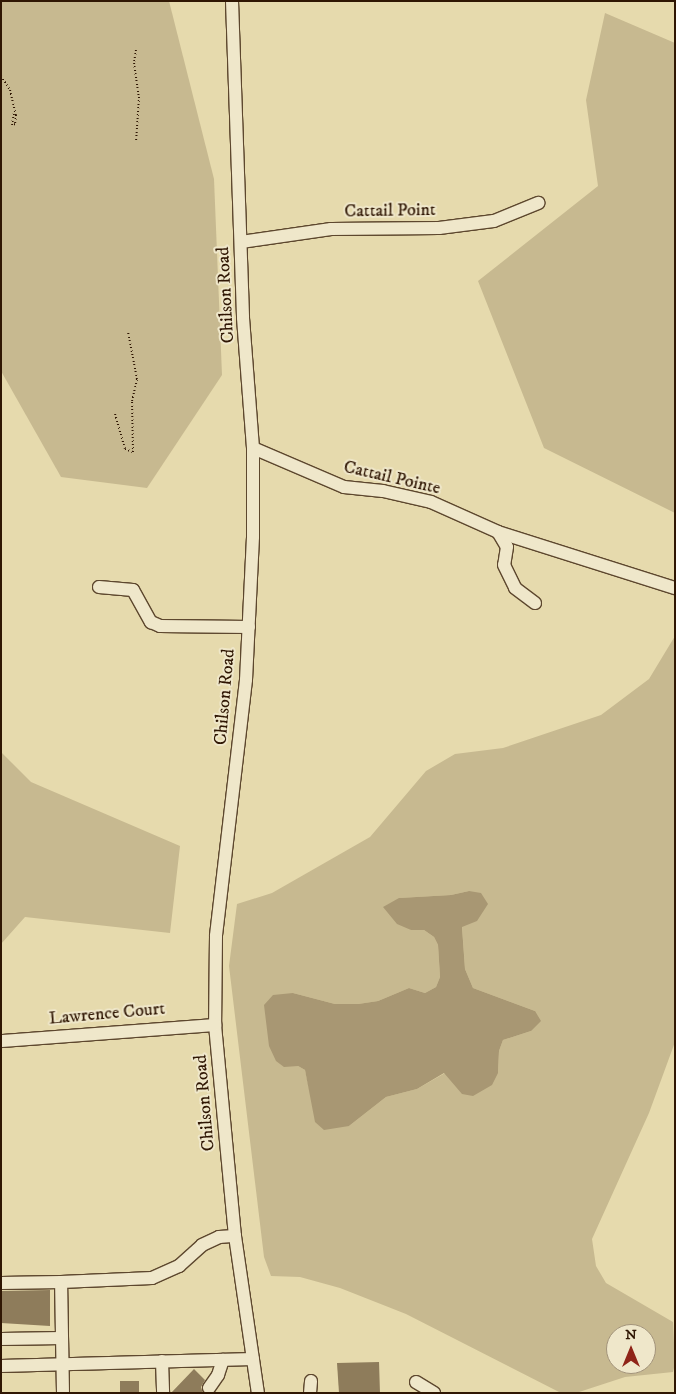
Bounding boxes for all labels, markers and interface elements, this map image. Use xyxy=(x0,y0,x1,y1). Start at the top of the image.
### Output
street label: Cattail Point xyxy=(344,199,436,223)
street label: Chilson Road xyxy=(213,246,239,344)
street label: Cattail Pointe xyxy=(341,456,443,500)
street label: Chilson Road xyxy=(210,648,240,746)
street label: Lawrence Court xyxy=(48,998,166,1030)
street label: Chilson Road xyxy=(190,1054,220,1152)
north arrow xyxy=(606,1324,656,1374)
text: N xyxy=(625,1326,637,1344)

